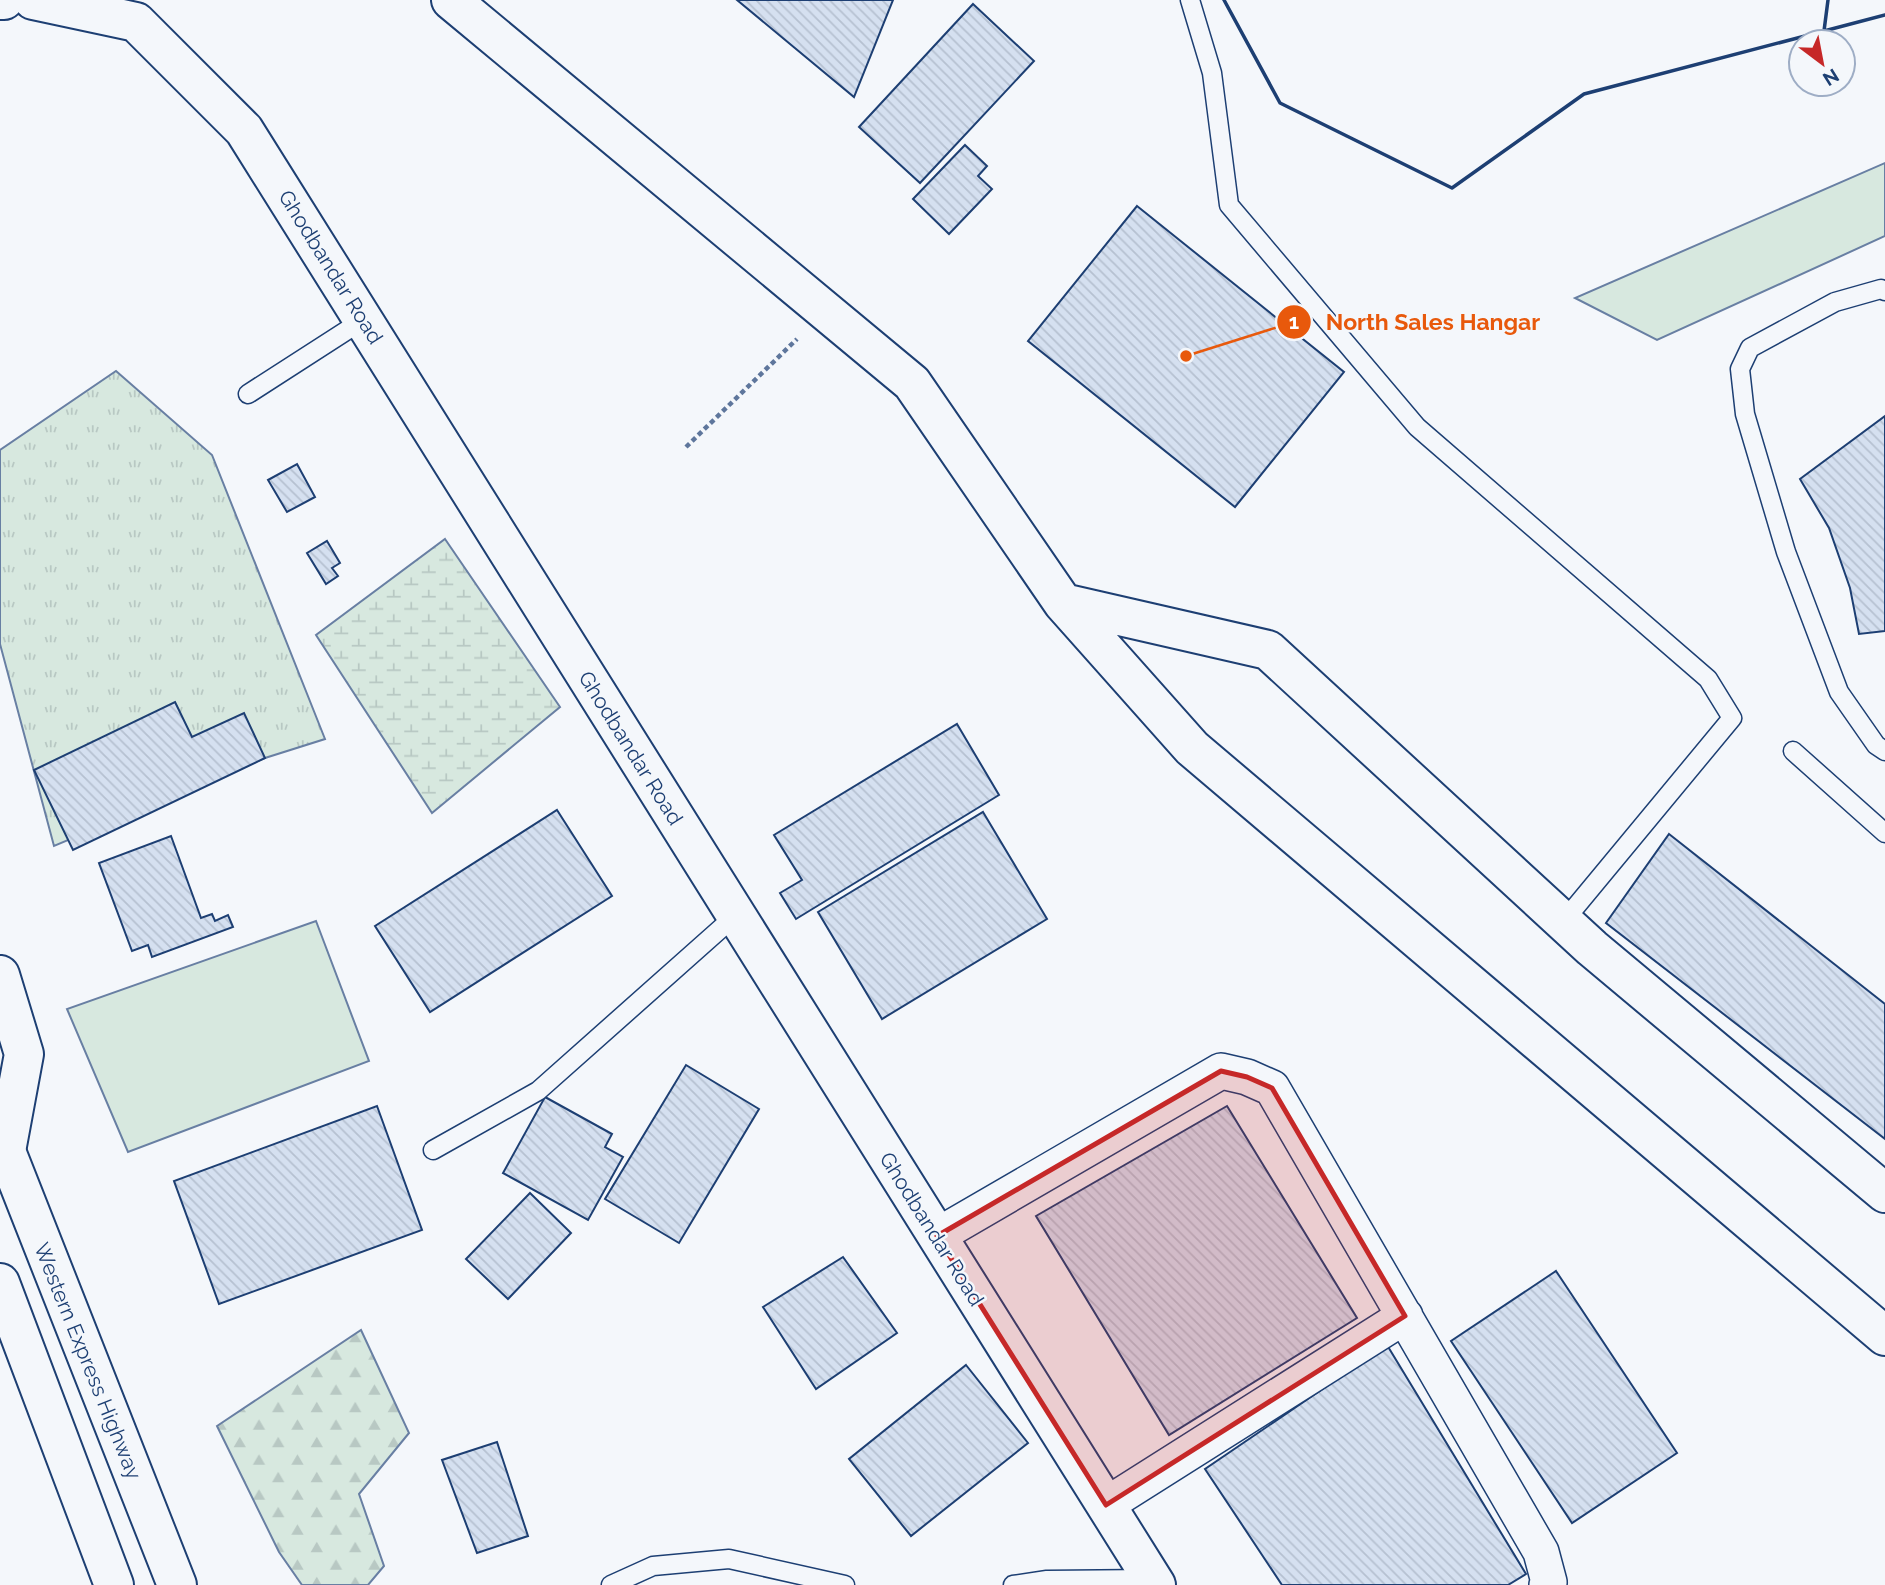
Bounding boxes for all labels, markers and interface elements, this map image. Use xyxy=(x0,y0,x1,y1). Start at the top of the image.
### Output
north arrow xyxy=(1787,28,1857,98)
text: N xyxy=(1819,64,1843,91)
street label: Ghodbandar Road xyxy=(274,185,388,349)
callout: North Sales Hangar xyxy=(1277,300,1554,344)
text: North Sales Hangar xyxy=(1326,308,1540,335)
text: 1 xyxy=(1289,309,1299,334)
street label: Ghodbandar Road xyxy=(574,666,688,830)
street label: Ghodbandar Road xyxy=(875,1147,989,1311)
street label: Western Express Highway xyxy=(29,1239,147,1483)

